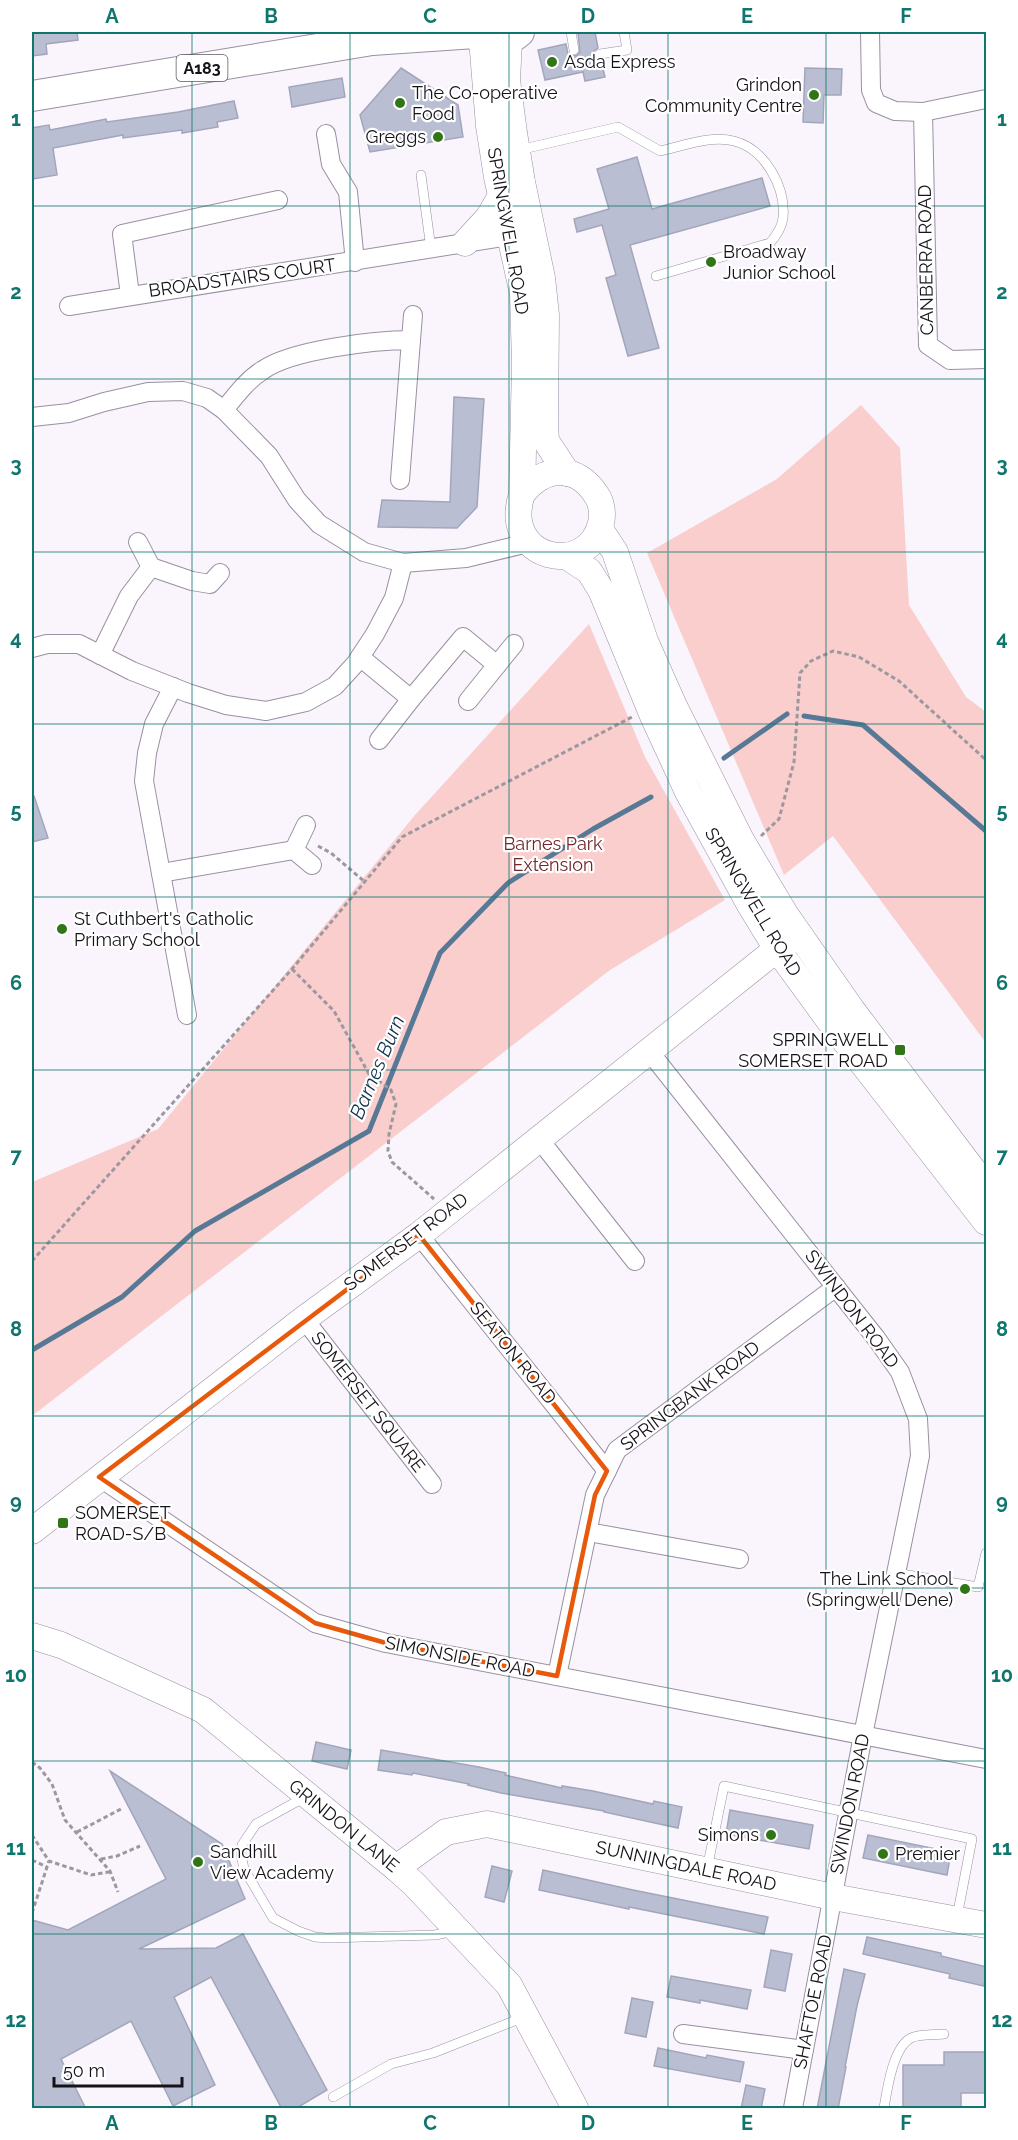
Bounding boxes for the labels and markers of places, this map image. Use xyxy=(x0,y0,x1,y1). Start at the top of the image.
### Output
place label: Asda Express xyxy=(564,51,676,72)
marker: Asda Express xyxy=(545,55,559,69)
place label: Grindon Community Centre xyxy=(645,74,802,116)
place label: The Co-operative Food xyxy=(412,82,558,124)
marker: Grindon Community Centre xyxy=(807,88,821,102)
marker: The Co-operative Food xyxy=(393,96,407,110)
place label: Greggs xyxy=(366,126,426,147)
marker: Greggs xyxy=(431,130,445,144)
place label: Broadway Junior School xyxy=(723,241,836,283)
marker: Broadway Junior School xyxy=(704,255,718,269)
place label: St Cuthbert's Catholic Primary School xyxy=(74,908,254,950)
marker: St Cuthbert's Catholic Primary School xyxy=(55,922,69,936)
place label: SPRINGWELL SOMERSET ROAD xyxy=(738,1029,889,1071)
marker: SPRINGWELL SOMERSET ROAD xyxy=(893,1043,907,1057)
place label: SOMERSET ROAD-S/B xyxy=(75,1502,171,1544)
marker: SOMERSET ROAD-S/B xyxy=(56,1516,70,1530)
place label: The Link School (Springwell Dene) xyxy=(807,1568,953,1610)
marker: The Link School (Springwell Dene) xyxy=(958,1582,972,1596)
place label: Simons xyxy=(698,1824,759,1845)
marker: Simons xyxy=(764,1828,778,1842)
place label: Sandhill View Academy xyxy=(210,1841,334,1883)
place label: Premier xyxy=(895,1843,961,1864)
marker: Premier xyxy=(876,1847,890,1861)
marker: Sandhill View Academy xyxy=(191,1855,205,1869)

